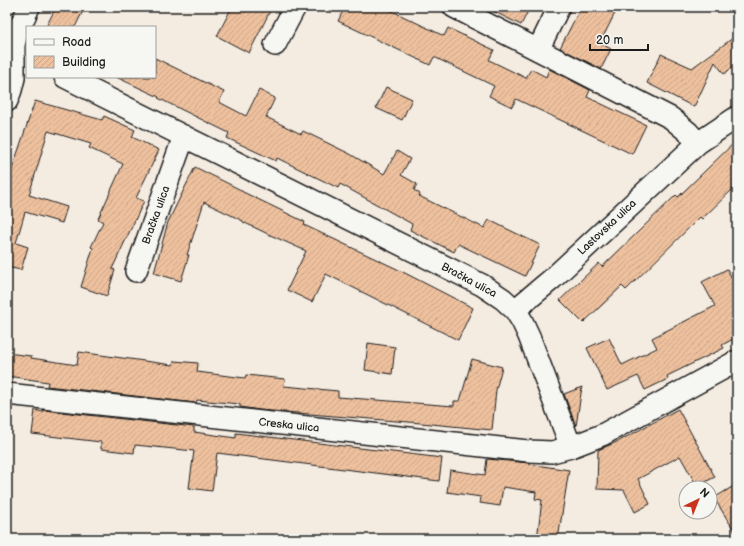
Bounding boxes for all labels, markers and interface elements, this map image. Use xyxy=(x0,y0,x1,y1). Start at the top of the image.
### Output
legend xyxy=(26,26,156,78)
scale bar xyxy=(590,26,648,52)
text: 20 m xyxy=(596,33,623,48)
text: Road xyxy=(62,35,91,50)
text: Building xyxy=(62,55,106,70)
street label: Bračka ulica xyxy=(139,184,173,246)
street label: Lastovska ulica xyxy=(575,197,639,257)
street label: Bračka ulica xyxy=(439,260,499,300)
street label: Creska ulica xyxy=(258,415,320,435)
north arrow xyxy=(678,480,718,520)
text: N xyxy=(697,485,712,501)

